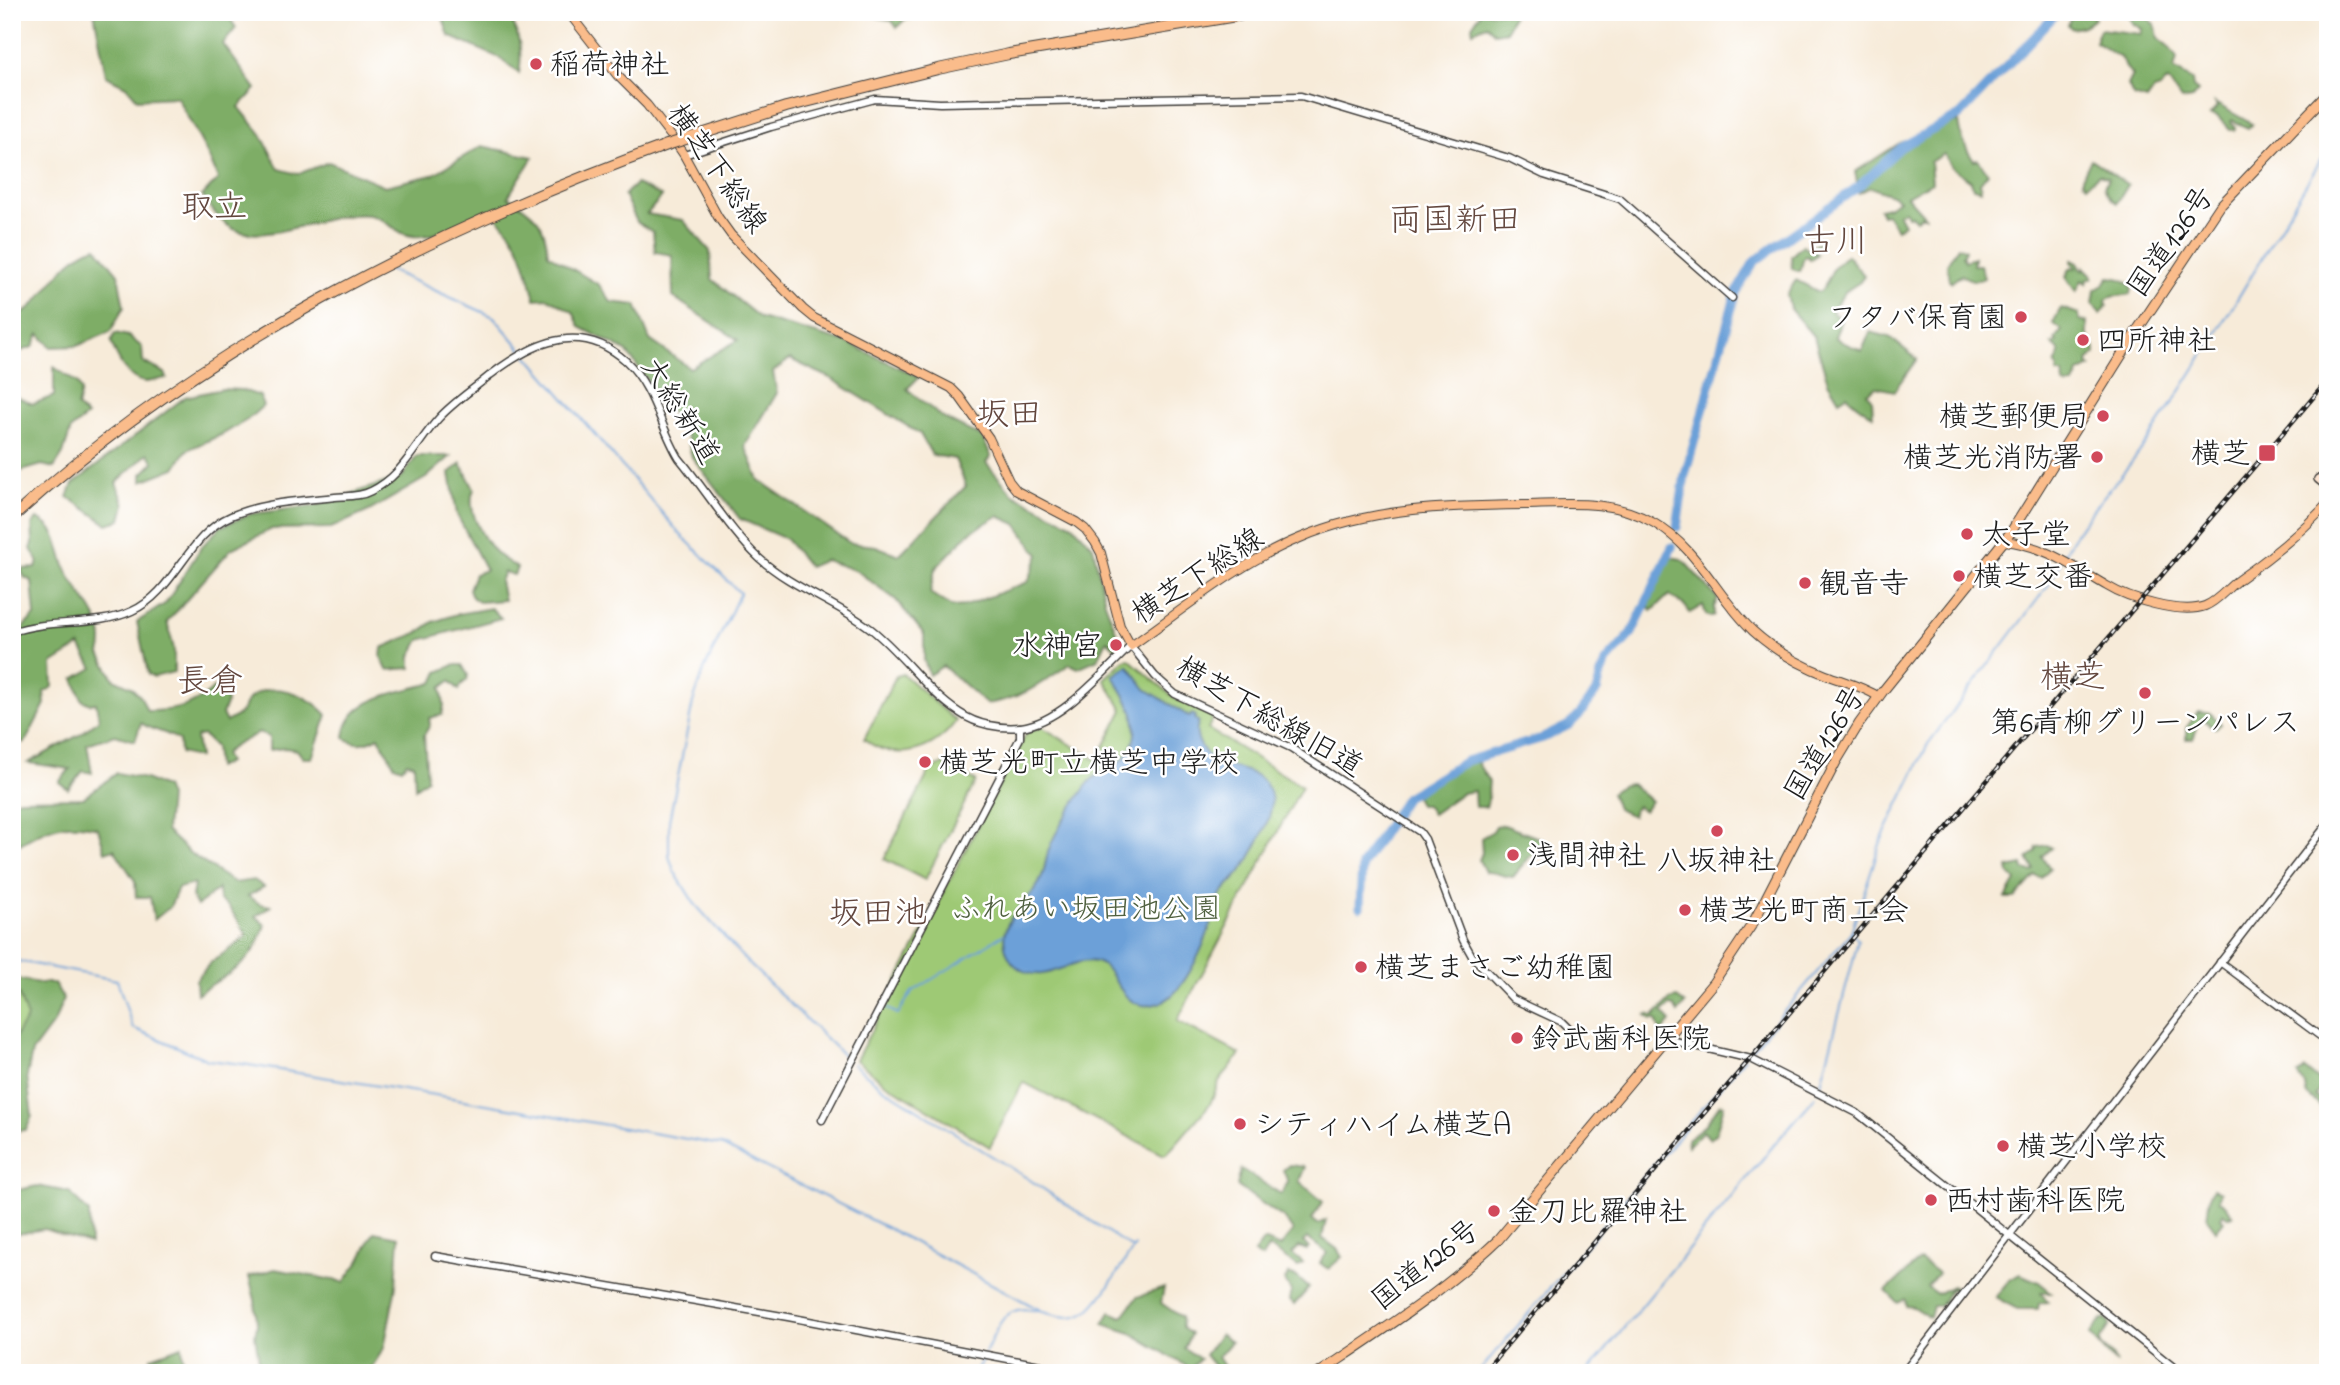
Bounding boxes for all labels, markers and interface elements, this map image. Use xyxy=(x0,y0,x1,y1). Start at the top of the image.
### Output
place label: 稲荷神社 xyxy=(550,45,670,89)
marker: 稲荷神社 xyxy=(528,56,544,72)
street label: 横芝下総線 xyxy=(655,96,777,244)
street label: 国道126号 xyxy=(2118,178,2227,308)
district label: 取立 xyxy=(181,185,247,233)
district label: 両国新田 xyxy=(1389,198,1521,246)
district label: 古川 xyxy=(1803,219,1869,267)
place label: フタバ保育園 xyxy=(1828,298,2007,342)
marker: フタバ保育園 xyxy=(2013,309,2029,325)
place label: 四所神社 xyxy=(2097,321,2217,365)
marker: 四所神社 xyxy=(2075,332,2091,348)
street label: 大総新道 xyxy=(628,349,729,474)
district label: 坂田 xyxy=(976,392,1042,440)
place label: 横芝郵便局 xyxy=(1939,397,2089,441)
marker: 横芝郵便局 xyxy=(2095,408,2111,424)
place label: 横芝 xyxy=(2191,434,2251,478)
place label: 横芝光消防署 xyxy=(1903,438,2083,482)
marker: 横芝 xyxy=(2257,443,2277,463)
marker: 横芝光消防署 xyxy=(2089,449,2105,465)
place label: 太子堂 xyxy=(1981,515,2071,559)
street label: 横芝下総線 xyxy=(1124,518,1274,637)
marker: 太子堂 xyxy=(1959,526,1975,542)
place label: 横芝交番 xyxy=(1973,557,2093,601)
place label: 観音寺 xyxy=(1819,564,1909,608)
marker: 横芝交番 xyxy=(1951,568,1967,584)
marker: 観音寺 xyxy=(1797,575,1813,591)
place label: 水神宮 xyxy=(1012,626,1102,670)
marker: 水神宮 xyxy=(1108,637,1124,653)
street label: 横芝下総線旧道 xyxy=(1167,647,1370,790)
district label: 横芝 xyxy=(2040,655,2106,703)
district label: 長倉 xyxy=(177,659,243,707)
street label: 国道126号 xyxy=(1775,679,1878,811)
marker: 第6青柳グリーンパレス xyxy=(2137,685,2153,701)
place label: 第6青柳グリーンパレス xyxy=(1990,703,2300,747)
place label: 横芝光町立横芝中学校 xyxy=(939,743,1239,787)
marker: 横芝光町立横芝中学校 xyxy=(917,754,933,770)
marker: 八坂神社 xyxy=(1709,823,1725,839)
place label: 浅間神社 xyxy=(1527,836,1647,880)
place label: 八坂神社 xyxy=(1657,841,1777,885)
marker: 浅間神社 xyxy=(1505,847,1521,863)
park label: ふれあい坂田池公園 xyxy=(951,889,1221,933)
district label: 坂田池 xyxy=(829,891,928,939)
place label: 横芝光町商工会 xyxy=(1699,891,1909,935)
marker: 横芝光町商工会 xyxy=(1677,902,1693,918)
place label: 横芝まさご幼稚園 xyxy=(1375,948,1615,992)
marker: 横芝まさご幼稚園 xyxy=(1353,959,1369,975)
place label: 鈴武歯科医院 xyxy=(1531,1019,1711,1063)
marker: 鈴武歯科医院 xyxy=(1509,1030,1525,1046)
place label: シティハイム横芝A xyxy=(1254,1105,1511,1149)
marker: シティハイム横芝A xyxy=(1232,1116,1248,1132)
place label: 横芝小学校 xyxy=(2017,1127,2167,1171)
marker: 横芝小学校 xyxy=(1995,1138,2011,1154)
place label: 西村歯科医院 xyxy=(1945,1181,2125,1225)
place label: 金刀比羅神社 xyxy=(1508,1192,1688,1236)
marker: 西村歯科医院 xyxy=(1923,1192,1939,1208)
marker: 金刀比羅神社 xyxy=(1486,1203,1502,1219)
street label: 国道126号 xyxy=(1363,1210,1491,1323)

